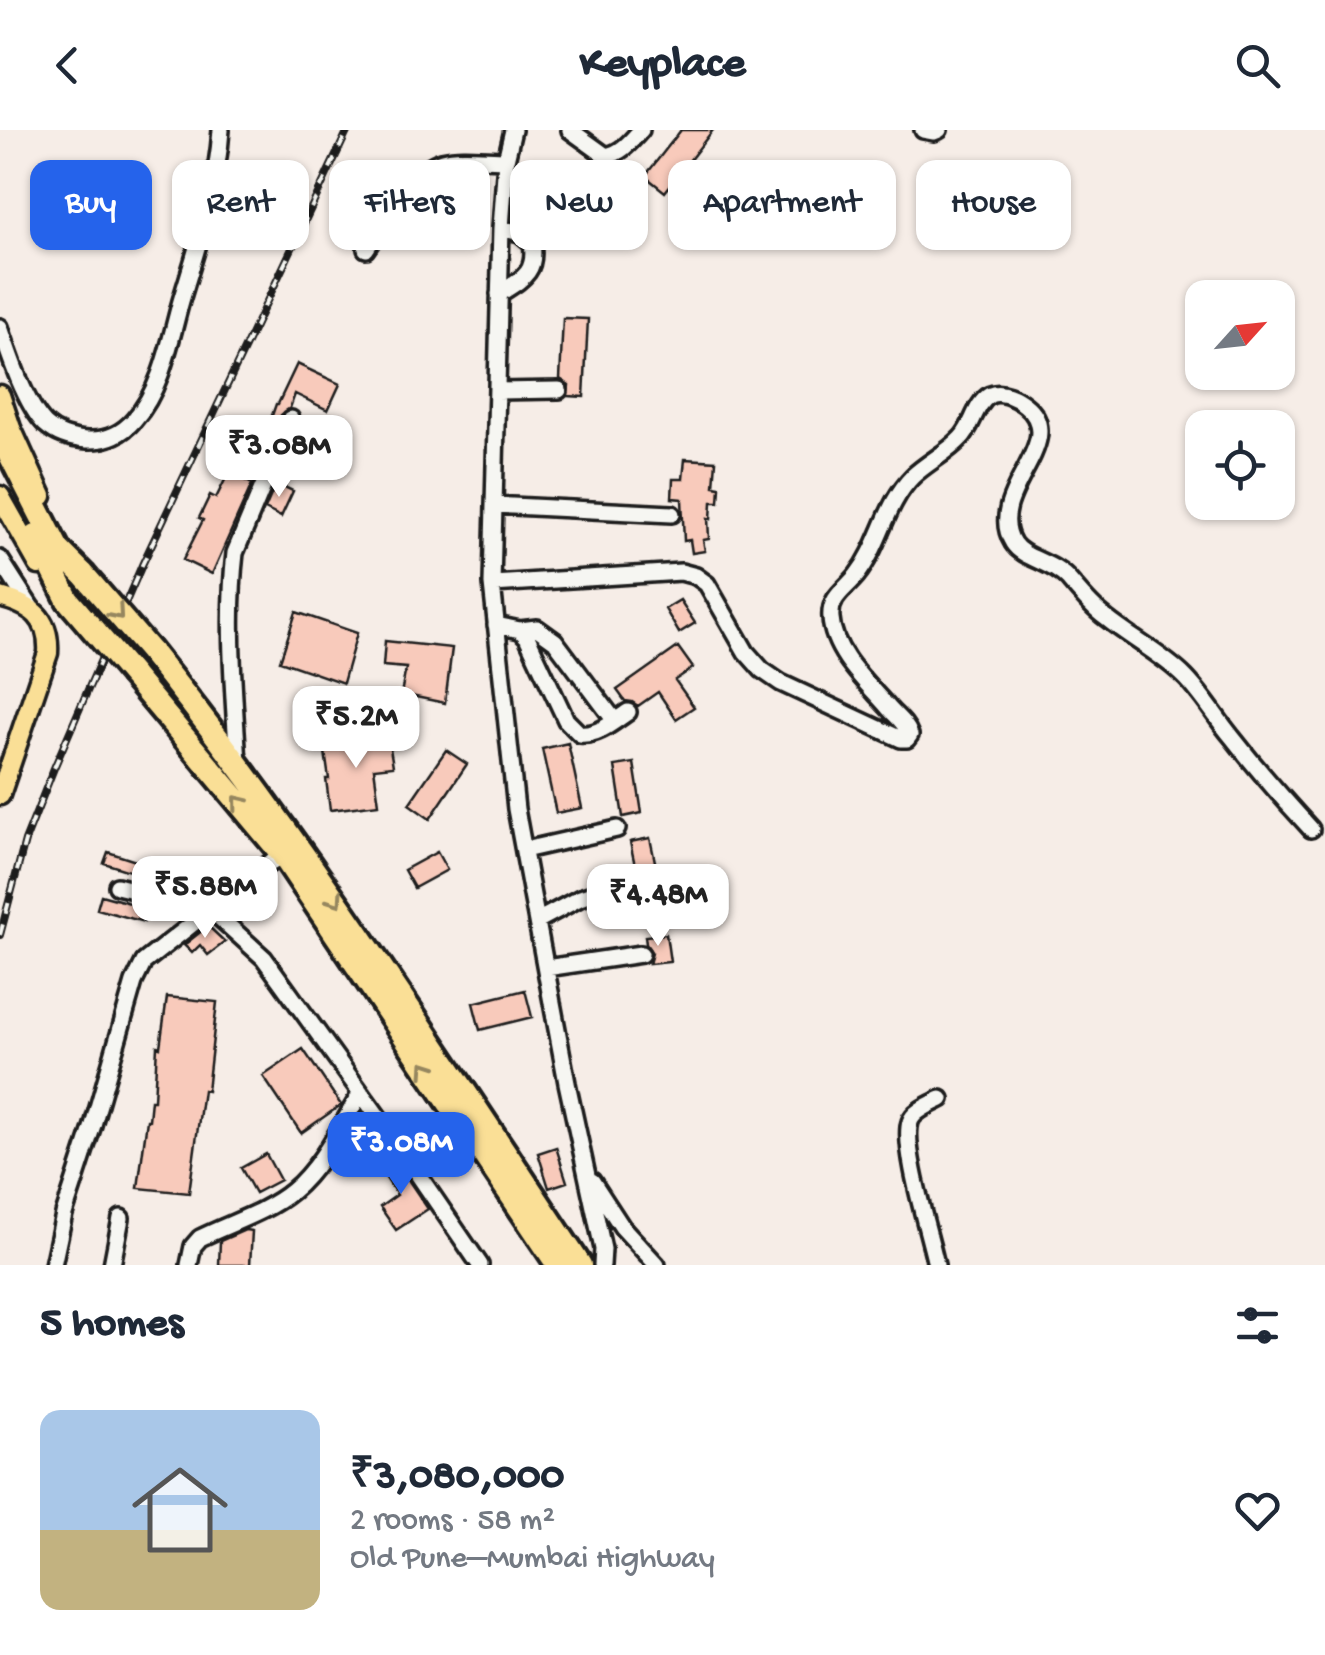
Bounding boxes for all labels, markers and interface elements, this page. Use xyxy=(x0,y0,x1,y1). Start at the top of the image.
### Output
icon: back xyxy=(40,38,95,93)
icon: search xyxy=(1230,38,1285,93)
text: Keyplace xyxy=(580,39,745,92)
chip: Buy xyxy=(30,160,152,250)
chip: Rent xyxy=(172,160,309,250)
chip: Filters xyxy=(329,160,490,250)
chip: New xyxy=(510,160,648,250)
chip: Apartment xyxy=(668,160,896,250)
chip: House xyxy=(916,160,1071,250)
north arrow xyxy=(1185,280,1295,390)
map controls xyxy=(1185,280,1295,520)
button: locate xyxy=(1185,410,1295,520)
pin: ₹3.08M xyxy=(198,415,360,500)
text: ₹3.08M xyxy=(228,428,330,466)
one-way arrow xyxy=(105,601,123,619)
pin: ₹5.2M xyxy=(286,686,426,771)
text: ₹5.2M xyxy=(314,699,398,737)
one-way arrow xyxy=(233,795,251,813)
pin: ₹5.88M xyxy=(124,856,286,941)
pin: ₹4.48M xyxy=(577,864,739,949)
text: ₹5.88M xyxy=(154,869,256,907)
text: ₹4.48M xyxy=(609,877,707,915)
one-way arrow xyxy=(324,889,342,908)
one-way arrow xyxy=(420,1060,438,1079)
pin: ₹3.08M xyxy=(320,1112,482,1197)
text: ₹3.08M xyxy=(350,1125,452,1163)
icon: filters xyxy=(1230,1298,1285,1353)
text: 5 homes xyxy=(40,1301,183,1350)
icon: home xyxy=(120,1450,240,1570)
text: ₹3,080,000 xyxy=(350,1454,564,1503)
icon: heart xyxy=(1230,1483,1285,1538)
text: 2 rooms · 58 m² xyxy=(350,1503,555,1541)
text: Old Pune–Mumbai Highway xyxy=(350,1541,715,1579)

